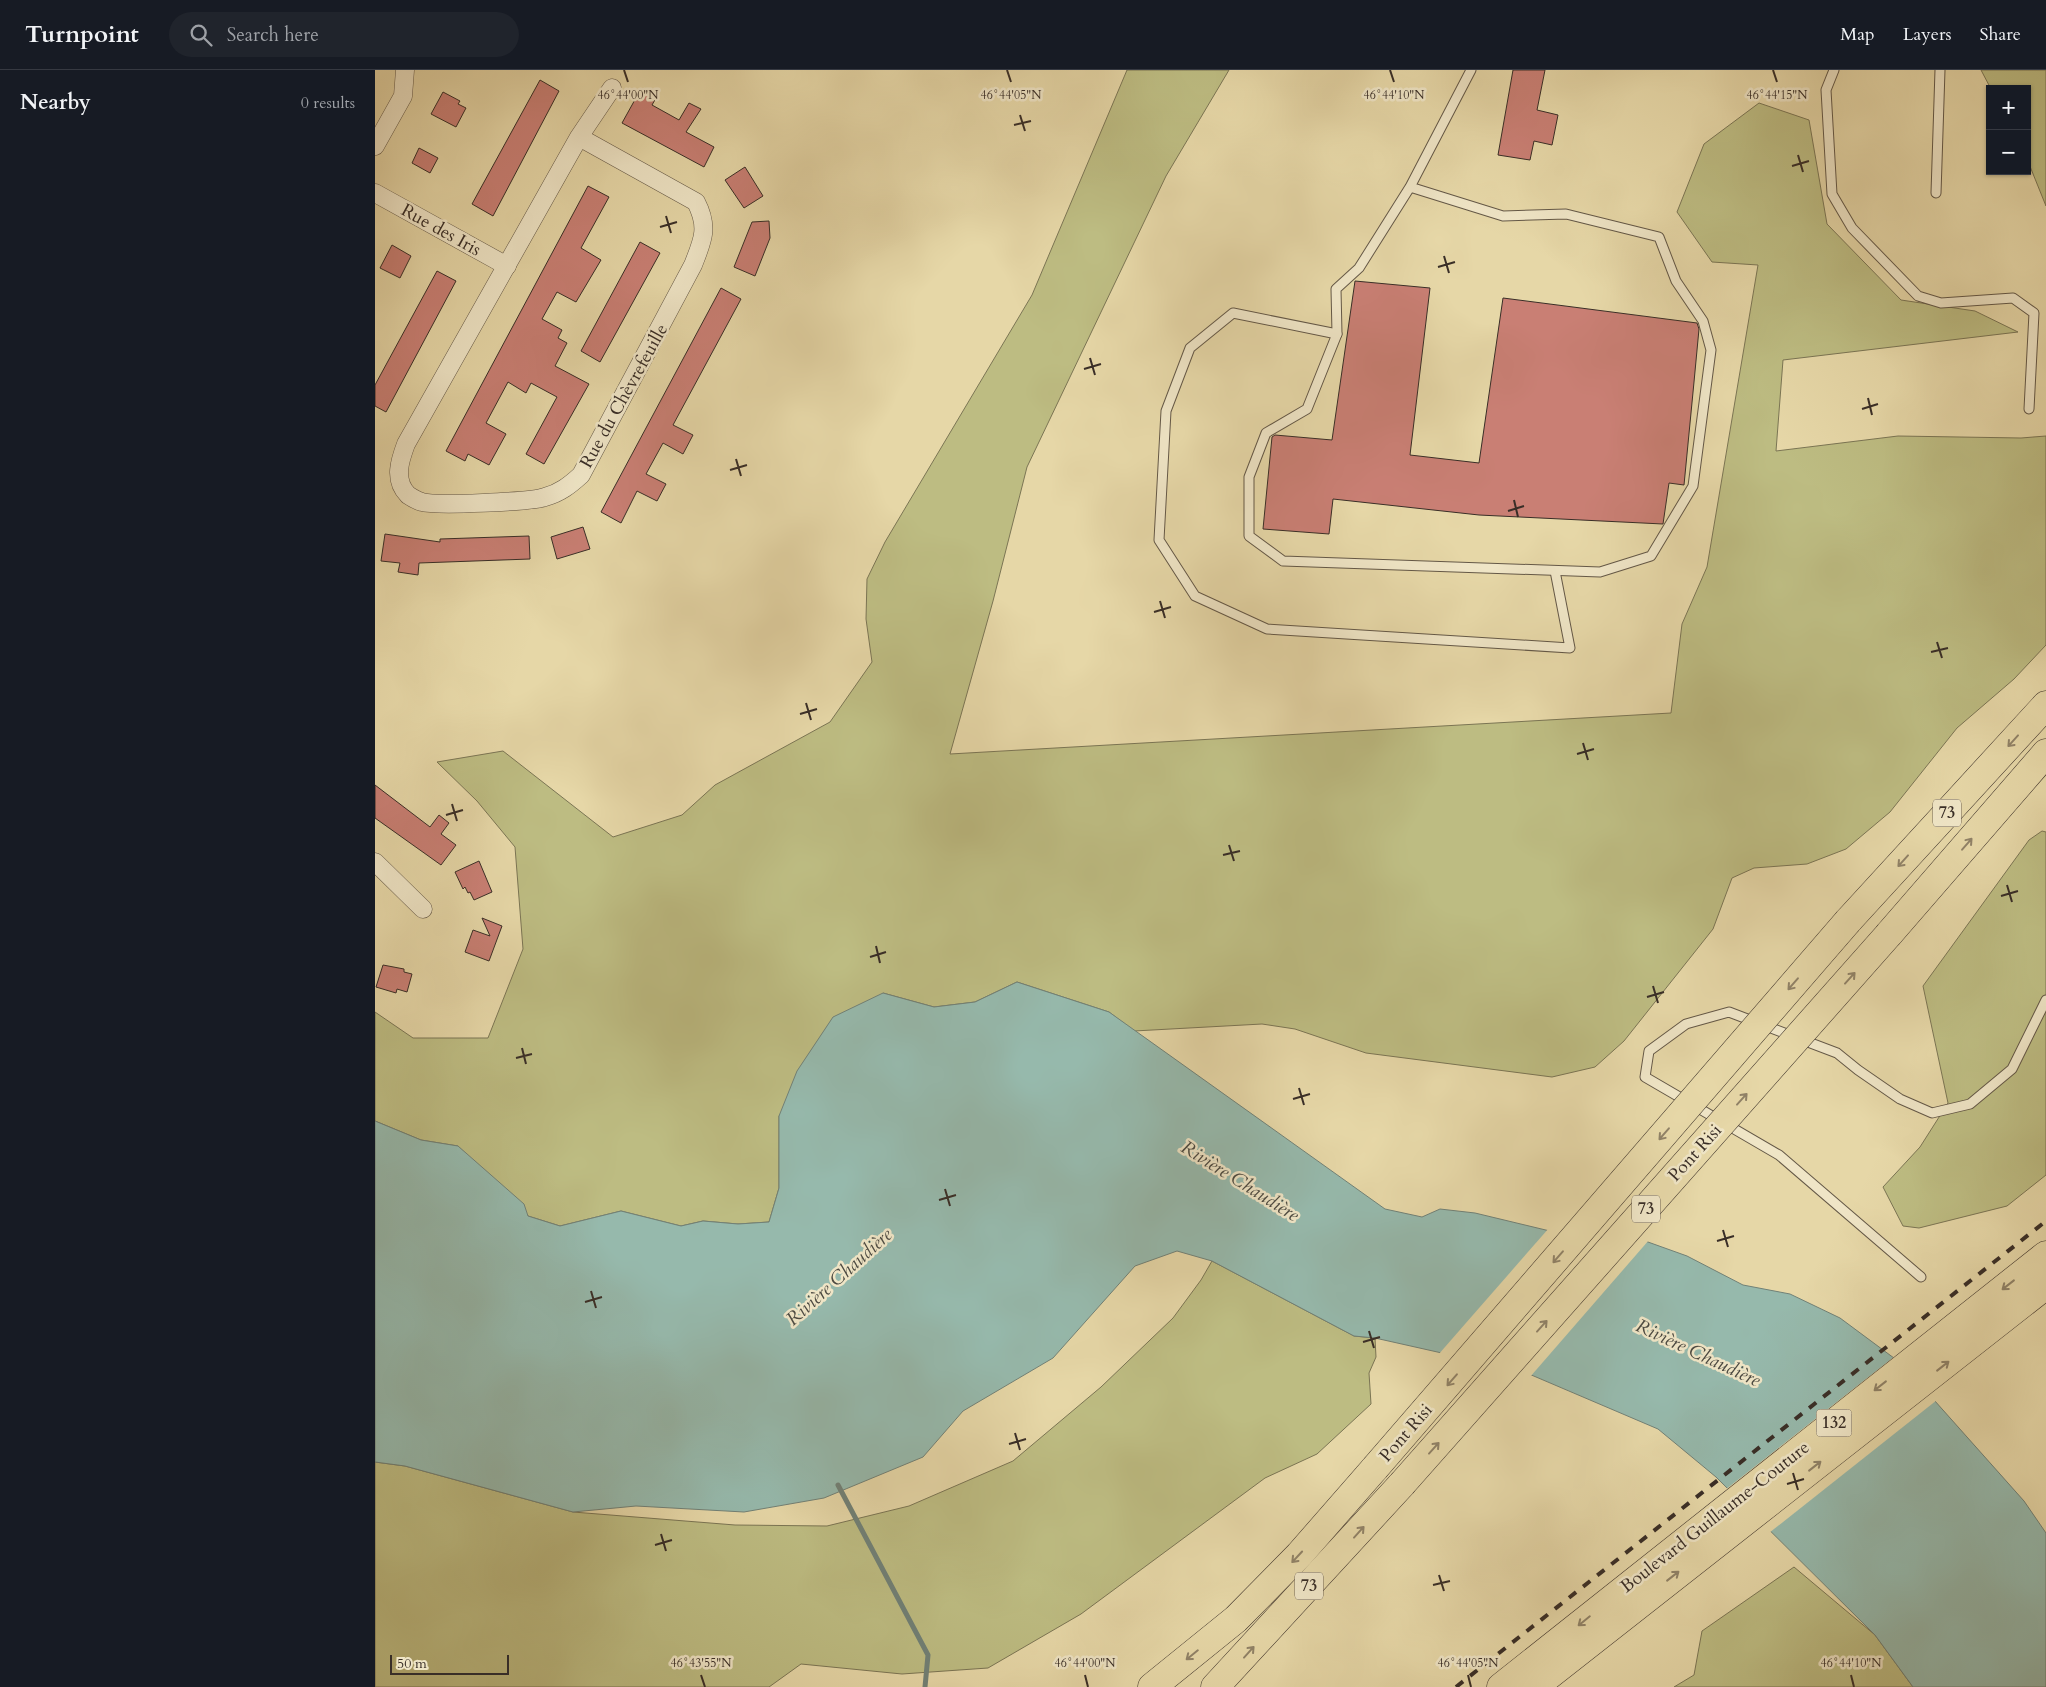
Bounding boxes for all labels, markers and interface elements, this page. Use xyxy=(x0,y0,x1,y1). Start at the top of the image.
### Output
search box xyxy=(169,12,519,57)
text: Turnpoint xyxy=(25,18,139,51)
icon: search xyxy=(187,21,215,49)
text: Search here xyxy=(227,22,319,48)
text: Map xyxy=(1840,22,1875,47)
text: Layers xyxy=(1903,22,1952,47)
text: Share xyxy=(1980,22,2021,47)
map controls xyxy=(1986,85,2031,175)
button: + xyxy=(1986,85,2031,130)
text: 46°44'00"N xyxy=(598,87,659,103)
text: 46°44'05"N xyxy=(981,87,1042,103)
text: 46°44'10"N xyxy=(1364,87,1425,103)
text: 46°44'15"N xyxy=(1747,87,1808,103)
text: Nearby xyxy=(20,88,91,117)
text: 0 results xyxy=(301,92,355,114)
button: − xyxy=(1986,130,2031,175)
street label: Rue des Iris xyxy=(397,198,485,262)
street label: Rue du Chèvrefeuille xyxy=(574,319,674,473)
one-way arrow xyxy=(2007,734,2019,747)
road number: 73 xyxy=(1933,800,1961,826)
one-way arrow xyxy=(1961,838,1973,851)
one-way arrow xyxy=(1898,854,1909,867)
one-way arrow xyxy=(1844,971,1856,984)
one-way arrow xyxy=(1788,978,1799,991)
one-way arrow xyxy=(1737,1093,1748,1106)
street label: Pont Risi xyxy=(1662,1119,1728,1187)
one-way arrow xyxy=(1659,1127,1670,1140)
water label: Rivière Chaudière xyxy=(1176,1134,1305,1228)
road number: 73 xyxy=(1632,1196,1660,1222)
water label: Rivière Chaudière xyxy=(780,1222,898,1332)
one-way arrow xyxy=(1553,1250,1564,1263)
one-way arrow xyxy=(2002,1280,2015,1291)
water label: Rivière Chaudière xyxy=(1631,1313,1765,1394)
one-way arrow xyxy=(1536,1319,1548,1332)
one-way arrow xyxy=(1936,1360,1949,1371)
one-way arrow xyxy=(1447,1373,1458,1386)
one-way arrow xyxy=(1874,1380,1887,1391)
street label: Pont Risi xyxy=(1374,1398,1438,1468)
road number: 132 xyxy=(1817,1410,1851,1436)
street label: Boulevard Guillaume-Couture xyxy=(1615,1435,1815,1599)
one-way arrow xyxy=(1429,1441,1440,1454)
one-way arrow xyxy=(1808,1460,1821,1471)
one-way arrow xyxy=(1353,1525,1364,1538)
one-way arrow xyxy=(1291,1551,1303,1563)
one-way arrow xyxy=(1666,1571,1679,1582)
road number: 73 xyxy=(1295,1572,1323,1600)
one-way arrow xyxy=(1578,1616,1591,1627)
one-way arrow xyxy=(1243,1646,1255,1659)
one-way arrow xyxy=(1186,1649,1199,1660)
scale bar xyxy=(390,1652,509,1675)
text: 50 m xyxy=(397,1654,427,1673)
text: 46°43'55"N xyxy=(671,1655,732,1671)
text: 46°44'00"N xyxy=(1055,1655,1116,1671)
text: 46°44'05"N xyxy=(1438,1655,1499,1671)
text: 46°44'10"N xyxy=(1821,1655,1882,1671)

